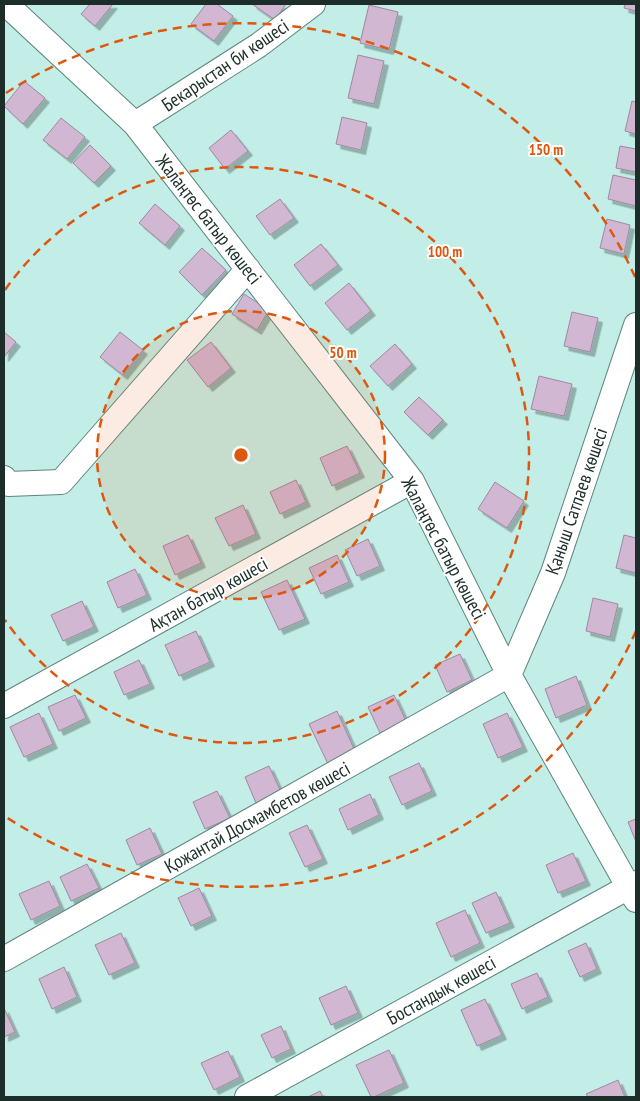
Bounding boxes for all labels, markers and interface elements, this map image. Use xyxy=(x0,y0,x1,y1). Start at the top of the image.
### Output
street label: Бекарыстан би көшесі xyxy=(157,14,293,116)
text: 150 m xyxy=(529,140,563,159)
street label: Жалаңтөс батыр көшесі xyxy=(150,148,267,289)
text: 100 m xyxy=(428,242,462,261)
text: 50 m xyxy=(329,343,357,362)
street label: Қаныш Сатпаев көшесі xyxy=(540,424,612,578)
centre of rings xyxy=(232,446,250,464)
street label: Жалаңтөс батыр көшесі xyxy=(396,472,492,624)
street label: Ақтан батыр көшесі xyxy=(144,551,272,637)
street label: Қожантай Досмамбетов көшесі xyxy=(160,756,354,878)
street label: Бостандық көшесі xyxy=(382,950,500,1030)

